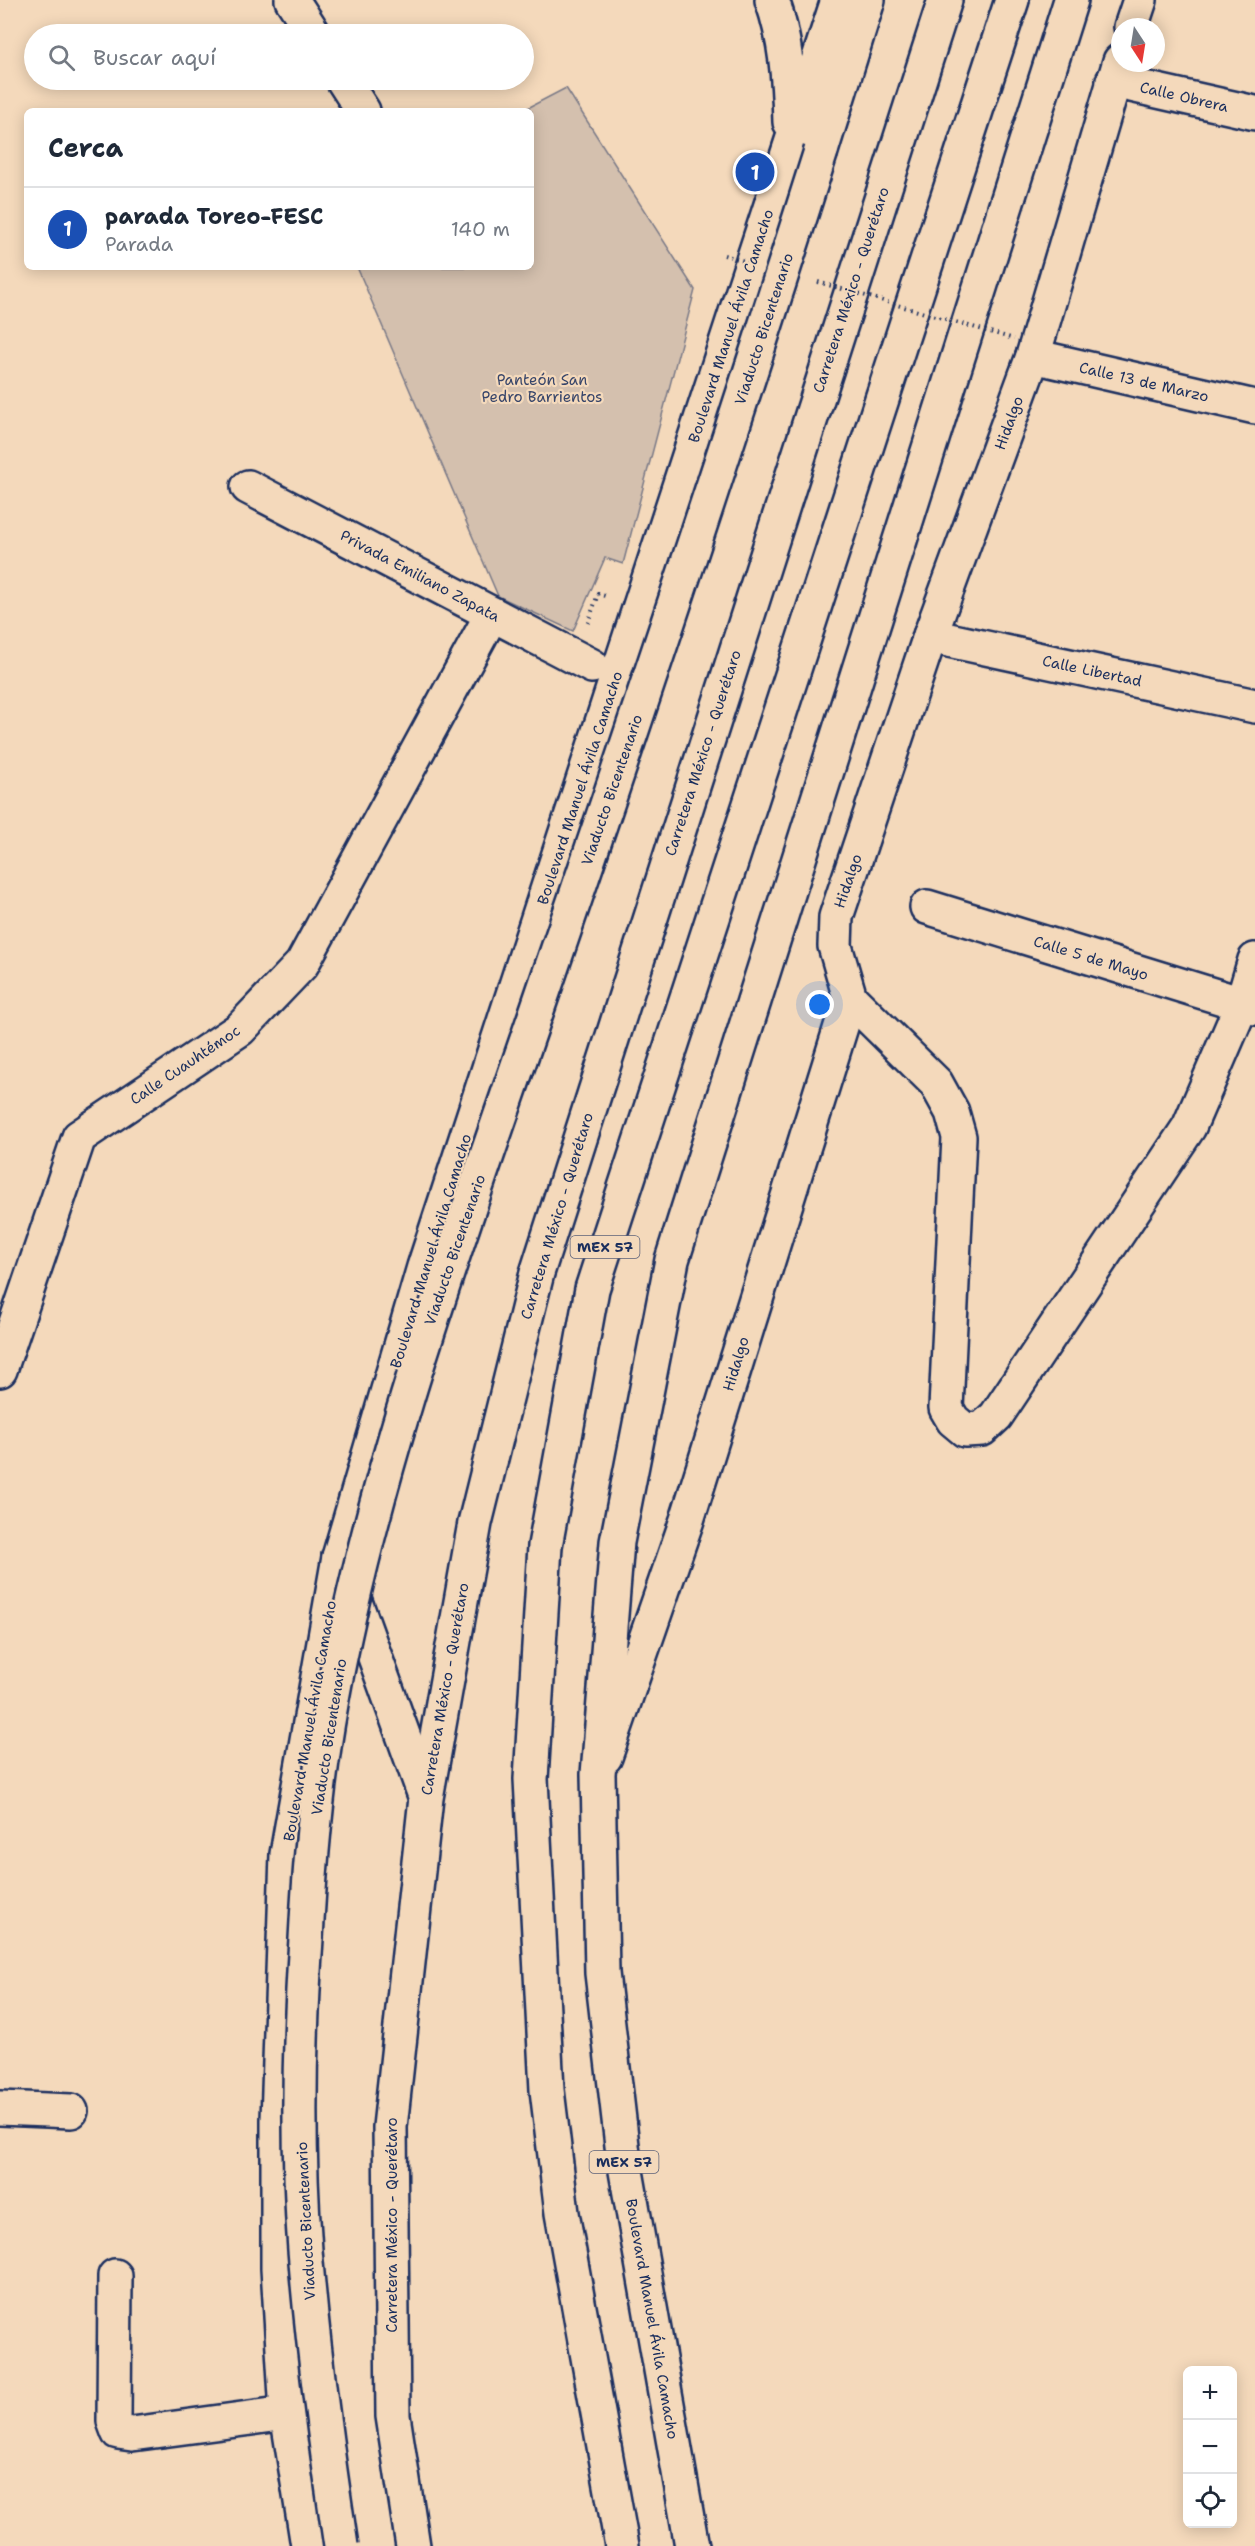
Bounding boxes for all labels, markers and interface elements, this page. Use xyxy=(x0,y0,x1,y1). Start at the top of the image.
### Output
north arrow xyxy=(1111,18,1165,72)
search box xyxy=(24,24,534,90)
icon: search xyxy=(45,41,78,74)
text: Buscar aquí xyxy=(93,43,216,72)
street label: Calle Obrera xyxy=(1138,77,1231,117)
text: Cerca xyxy=(48,130,123,165)
pin: 1 xyxy=(736,150,774,195)
street label: Carretera México - Querétaro xyxy=(808,184,894,396)
text: parada Toreo-FESC xyxy=(105,202,324,231)
street label: Boulevard Manuel Ávila Camacho xyxy=(683,207,778,445)
text: 1 xyxy=(63,216,72,242)
text: 140 m xyxy=(451,216,510,242)
text: Parada xyxy=(105,231,173,257)
street label: Viaducto Bicentenario xyxy=(730,250,798,408)
street label: Calle 13 de Marzo xyxy=(1077,357,1211,407)
park label: Panteón San Pedro Barrientos xyxy=(481,370,603,407)
street label: Hidalgo xyxy=(990,393,1028,453)
street label: Privada Emiliano Zapata xyxy=(337,525,504,627)
street label: Carretera México - Querétaro xyxy=(660,647,746,859)
street label: Calle Libertad xyxy=(1040,651,1144,691)
street label: Boulevard Manuel Ávila Camacho xyxy=(532,669,627,907)
street label: Viaducto Bicentenario xyxy=(577,712,647,868)
street label: Hidalgo xyxy=(829,851,867,911)
street label: Calle 5 de Mayo xyxy=(1031,931,1151,985)
your location xyxy=(805,990,834,1019)
street label: Calle Cuauhtémoc xyxy=(126,1021,244,1109)
street label: Carretera México - Querétaro xyxy=(516,1110,598,1322)
street label: Boulevard Manuel Ávila Camacho xyxy=(385,1131,476,1371)
street label: Viaducto Bicentenario xyxy=(420,1172,490,1328)
road number: MEX 57 xyxy=(570,1236,640,1258)
street label: Hidalgo xyxy=(718,1334,754,1394)
street label: Carretera México - Querétaro xyxy=(416,1581,474,1797)
street label: Boulevard Manuel Ávila Camacho xyxy=(278,1599,341,1843)
street label: Viaducto Bicentenario xyxy=(307,1657,351,1817)
street label: Carretera México - Querétaro xyxy=(382,2117,402,2333)
street label: Viaducto Bicentenario xyxy=(292,2141,320,2301)
road number: MEX 57 xyxy=(590,2151,658,2173)
street label: Boulevard Manuel Ávila Camacho xyxy=(621,2197,684,2441)
map controls xyxy=(1183,2366,1237,2528)
button: + xyxy=(1183,2366,1237,2420)
button: − xyxy=(1183,2420,1237,2474)
button: locate xyxy=(1183,2474,1237,2528)

